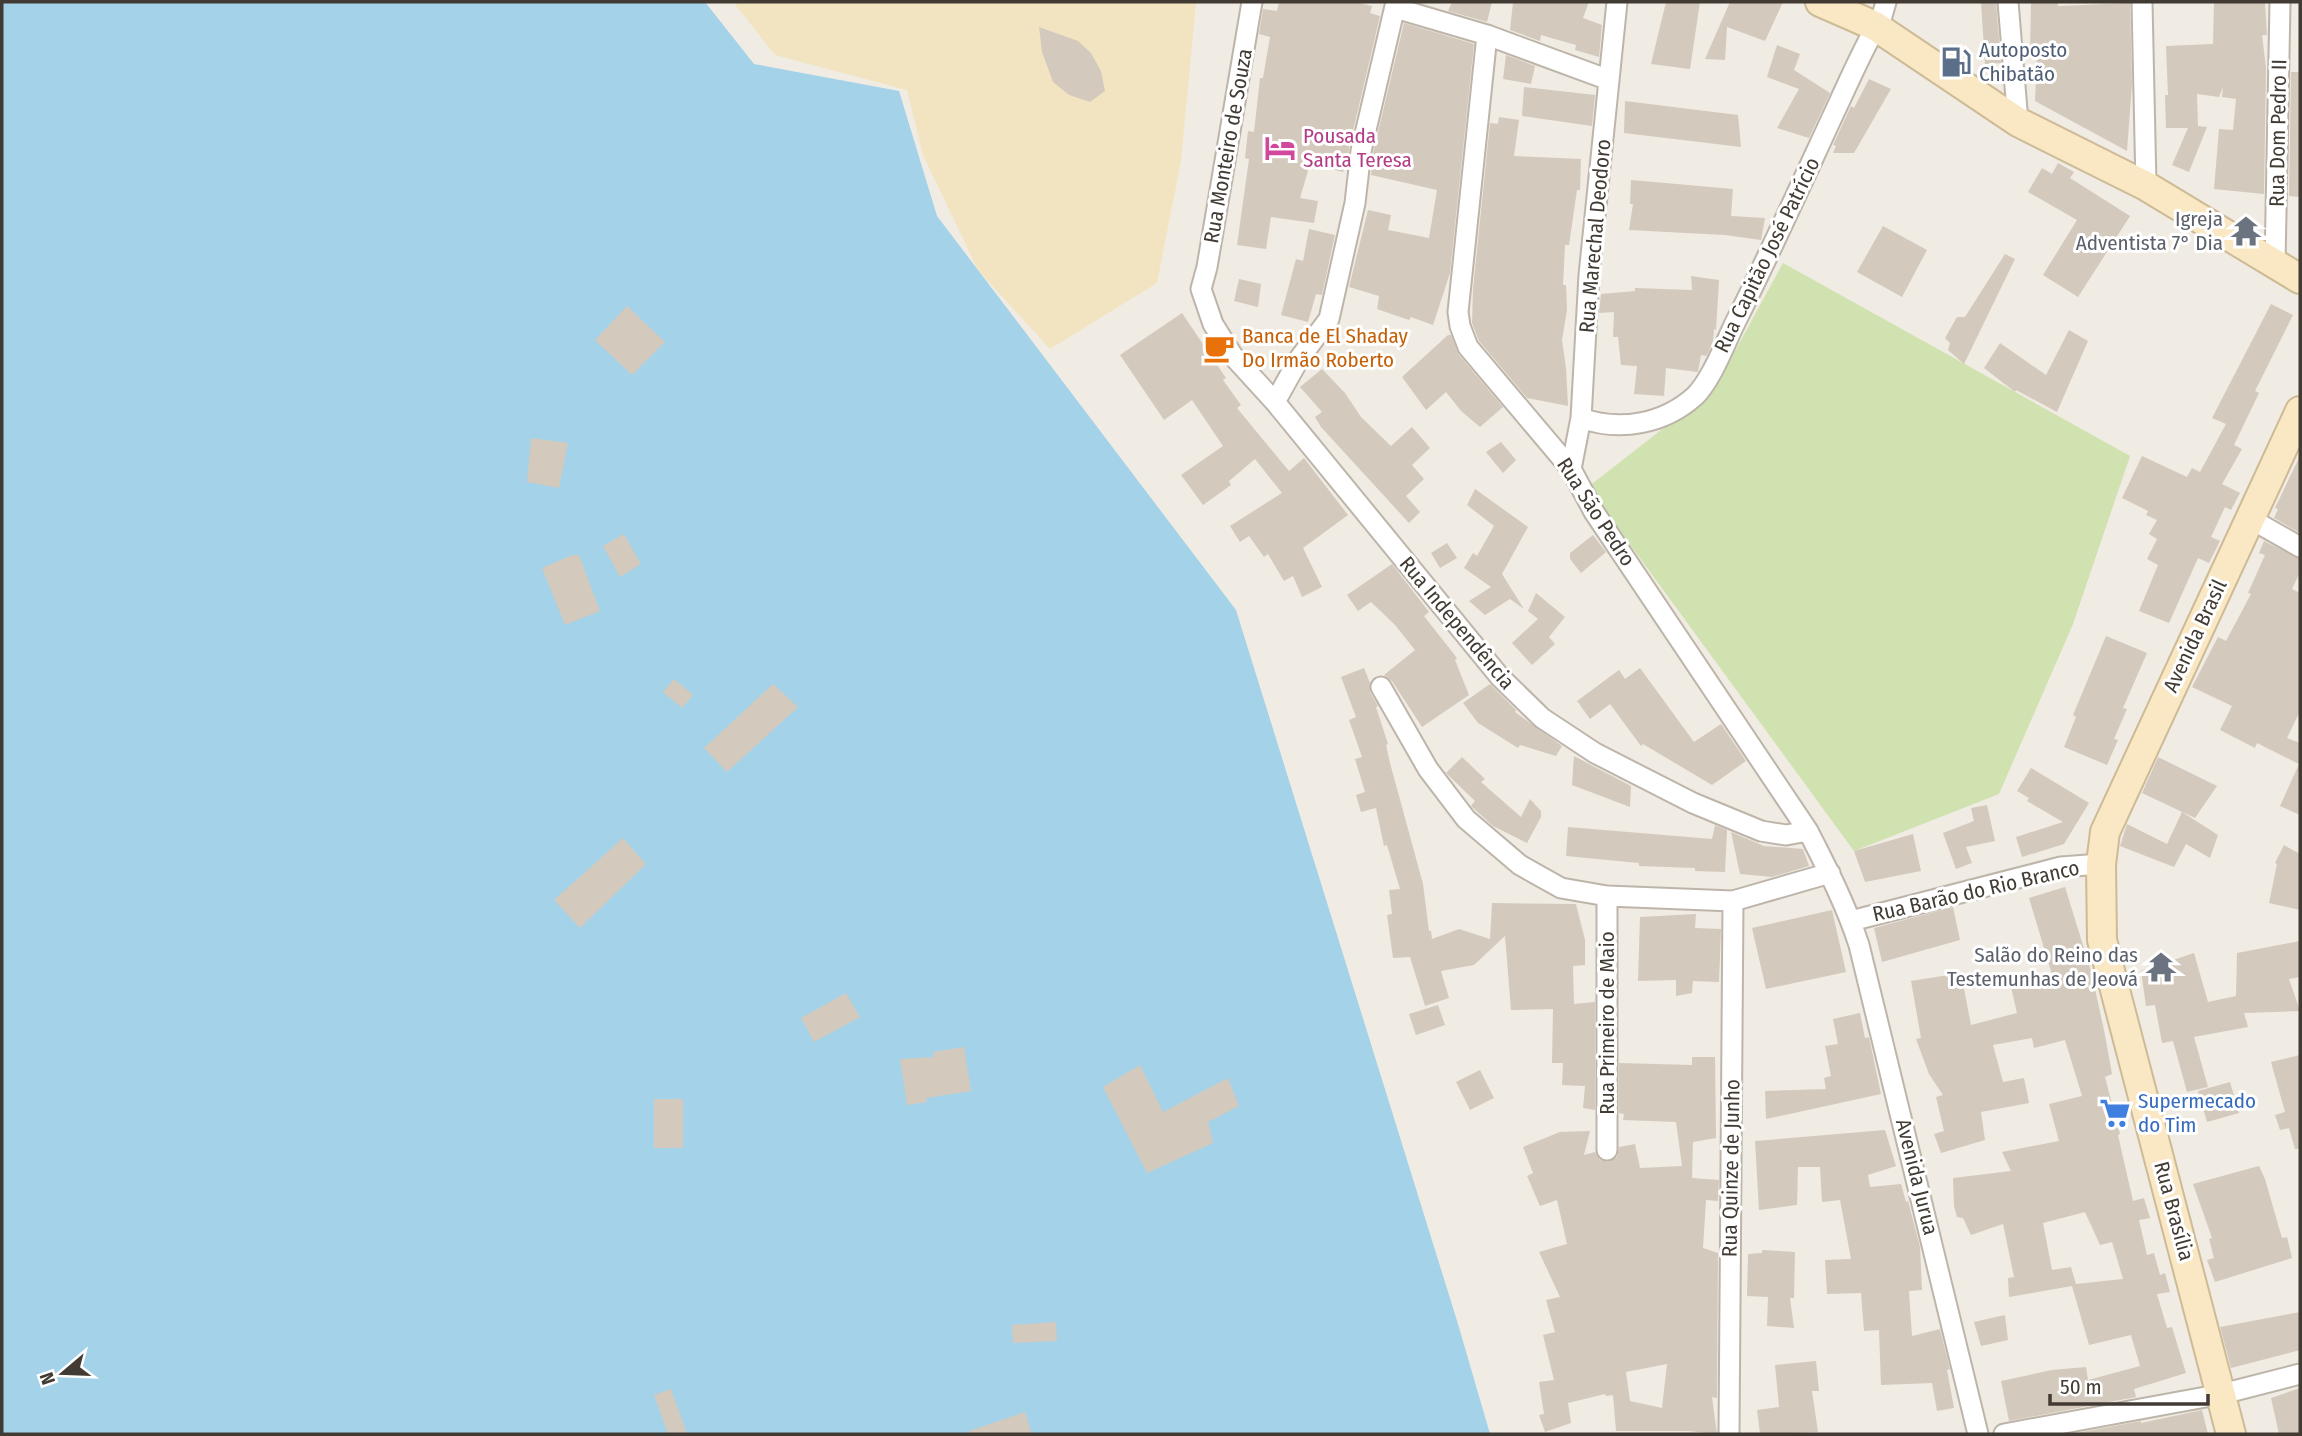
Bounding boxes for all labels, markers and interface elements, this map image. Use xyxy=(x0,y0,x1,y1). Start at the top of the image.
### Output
place label: Autoposto Chibatão xyxy=(1979,37,2067,87)
fuel station icon: Autoposto Chibatão xyxy=(1939,45,1973,79)
street label: Rua Monteiro de Souza xyxy=(1198,47,1258,245)
street label: Rua Dom Pedro II xyxy=(2264,59,2292,207)
place label: Pousada Santa Teresa xyxy=(1303,123,1412,173)
hotel icon: Pousada Santa Teresa xyxy=(1263,131,1297,165)
street label: Rua Marechal Deodoro xyxy=(1574,138,1616,334)
street label: Rua Capitão José Patrício xyxy=(1708,153,1826,357)
place label: Igreja Adventista 7° Dia xyxy=(2076,206,2223,256)
temple icon: Igreja Adventista 7° Dia xyxy=(2229,214,2263,248)
place label: Banca de El Shaday Do Irmão Roberto xyxy=(1242,323,1409,373)
cafe icon: Banca de El Shaday Do Irmão Roberto xyxy=(1202,331,1236,365)
street label: Rua São Pedro xyxy=(1551,453,1641,571)
street label: Rua Independência xyxy=(1394,551,1520,695)
street label: Avenida Brasil xyxy=(2158,575,2233,697)
street label: Rua Barão do Rio Branco xyxy=(1870,855,2082,927)
street label: Rua Primeiro de Maio xyxy=(1594,931,1620,1115)
place label: Salão do Reino das Testemunhas de Jeová xyxy=(1947,942,2138,992)
temple icon: Salão do Reino das Testemunhas de Jeová xyxy=(2144,950,2178,984)
street label: Rua Quinze de Junho xyxy=(1716,1079,1746,1257)
place label: Supermecado do Tim xyxy=(2138,1088,2256,1138)
supermarket icon: Supermecado do Tim xyxy=(2098,1096,2132,1130)
street label: Avenida Jurua xyxy=(1890,1116,1944,1238)
street label: Rua Brasília xyxy=(2148,1159,2200,1263)
north arrow xyxy=(28,1338,98,1408)
scale bar xyxy=(2050,1362,2208,1406)
text: N xyxy=(35,1369,60,1388)
text: 50 m xyxy=(2060,1374,2102,1400)

